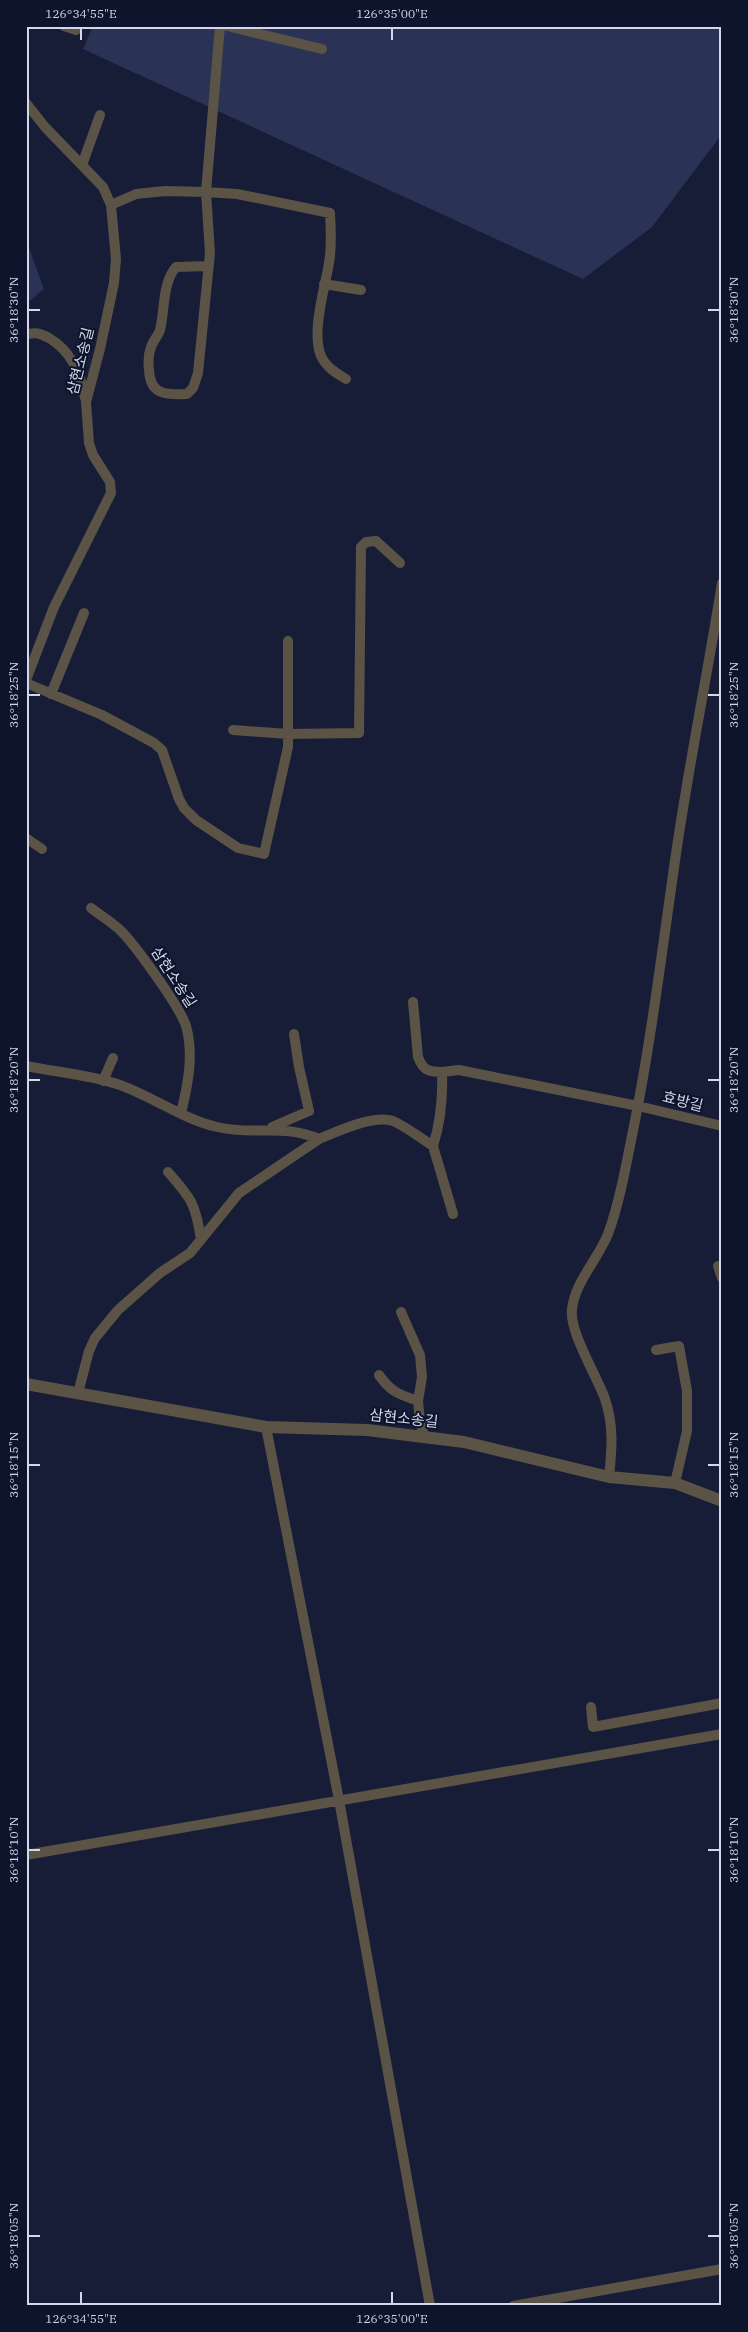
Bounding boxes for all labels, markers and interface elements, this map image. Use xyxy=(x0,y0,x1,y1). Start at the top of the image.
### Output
text: 126°34'55"E xyxy=(45,6,117,21)
text: 126°35'00"E xyxy=(356,6,428,21)
text: 36°18'30"N xyxy=(6,277,21,343)
text: 36°18'30"N xyxy=(726,277,741,343)
street label: 삼현소송길 xyxy=(62,325,98,397)
text: 36°18'25"N xyxy=(6,662,21,728)
text: 36°18'25"N xyxy=(726,662,741,728)
street label: 삼현소송길 xyxy=(147,943,201,1011)
text: 36°18'20"N xyxy=(6,1047,21,1113)
text: 36°18'20"N xyxy=(726,1047,741,1113)
street label: 효방길 xyxy=(661,1087,705,1115)
street label: 삼현소송길 xyxy=(369,1405,439,1431)
text: 36°18'15"N xyxy=(6,1432,21,1498)
text: 36°18'15"N xyxy=(726,1432,741,1498)
text: 36°18'10"N xyxy=(6,1817,21,1883)
text: 36°18'10"N xyxy=(726,1817,741,1883)
text: 36°18'05"N xyxy=(6,2203,21,2269)
text: 36°18'05"N xyxy=(726,2203,741,2269)
text: 126°34'55"E xyxy=(45,2311,117,2326)
text: 126°35'00"E xyxy=(356,2311,428,2326)

